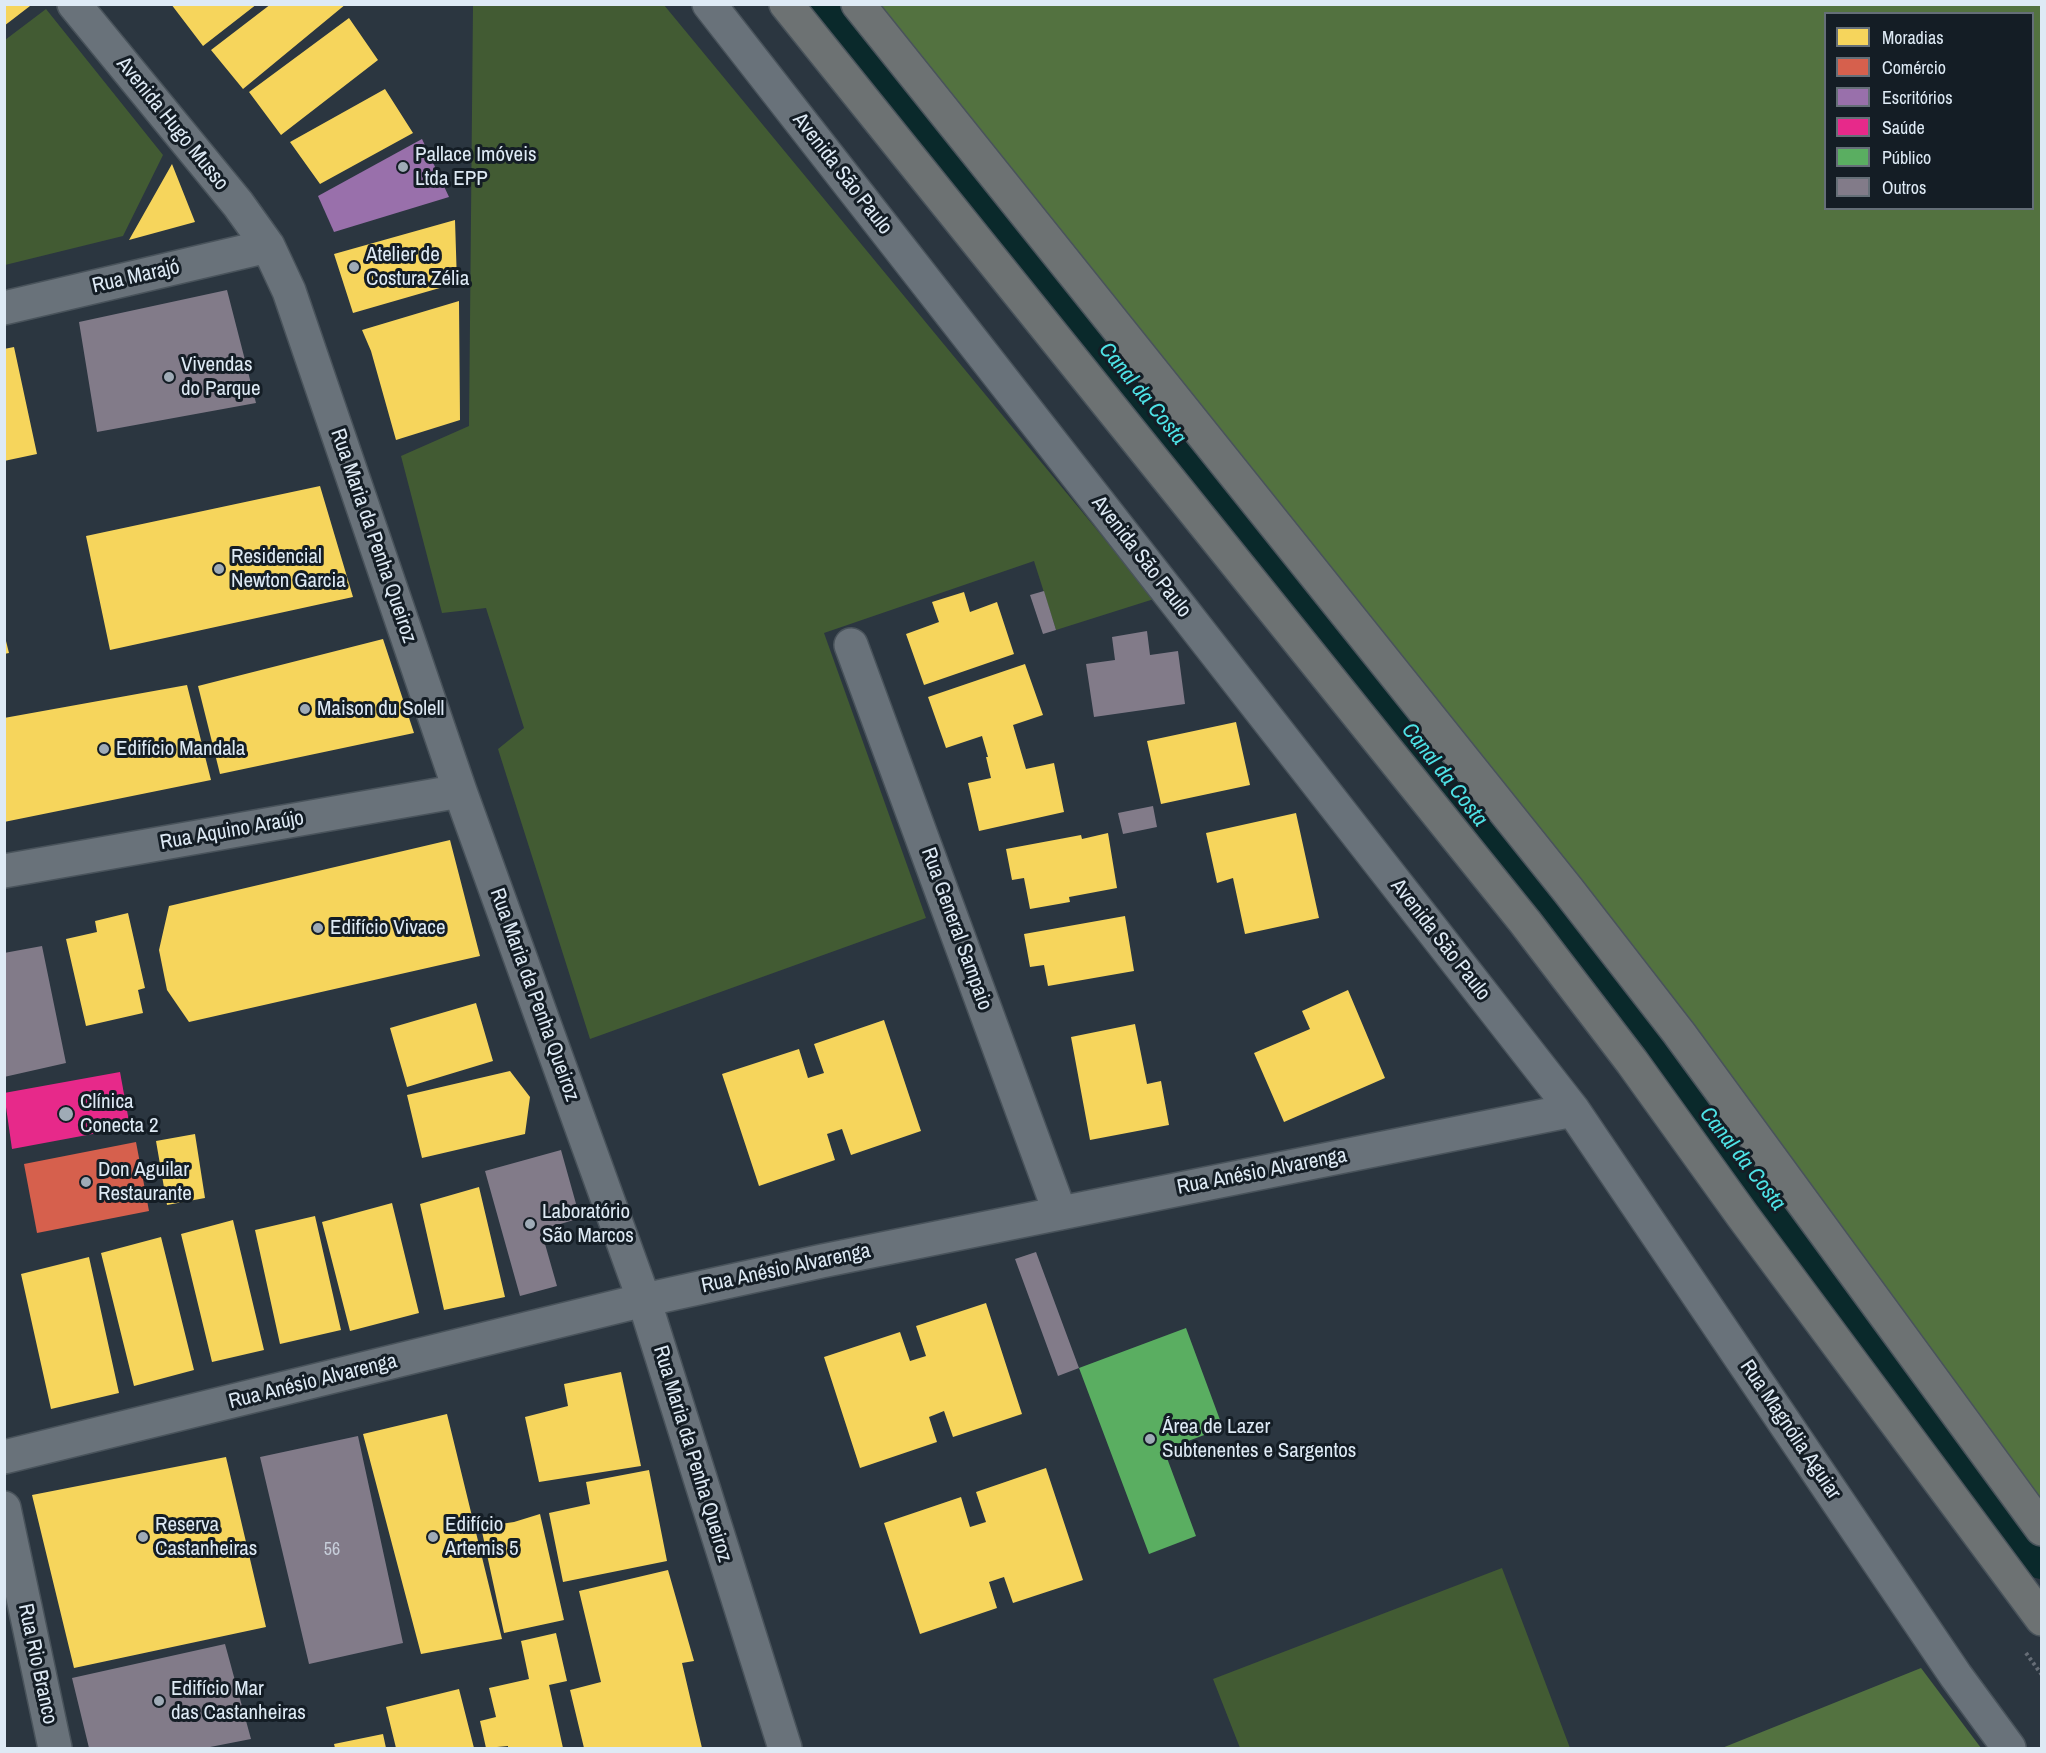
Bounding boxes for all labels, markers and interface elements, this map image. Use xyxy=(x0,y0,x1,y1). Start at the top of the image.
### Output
legend xyxy=(1824,12,2034,210)
text: Moradias xyxy=(1882,25,1944,50)
street label: Avenida Hugo Musso xyxy=(110,52,234,196)
text: Comércio xyxy=(1882,55,1946,80)
text: Escritórios xyxy=(1882,85,1953,110)
street label: Avenida São Paulo xyxy=(787,108,897,240)
text: Saúde xyxy=(1882,115,1925,140)
place label: Pallace Imóveis Ltda EPP xyxy=(415,142,537,192)
text: Público xyxy=(1882,145,1931,170)
marker: Pallace Imóveis Ltda EPP xyxy=(396,160,410,174)
text: Outros xyxy=(1882,175,1926,200)
place label: Atelier de Costura Zélia xyxy=(366,242,469,292)
street label: Rua Marajó xyxy=(90,255,182,299)
marker: Atelier de Costura Zélia xyxy=(347,260,361,274)
water label: Canal da Costa xyxy=(1093,337,1191,451)
place label: Vivendas do Parque xyxy=(181,352,260,402)
marker: Vivendas do Parque xyxy=(162,370,176,384)
street label: Rua Maria da Penha Queiroz xyxy=(324,426,422,646)
street label: Avenida São Paulo xyxy=(1086,491,1196,623)
place label: Residencial Newton Garcia xyxy=(231,544,346,594)
marker: Residencial Newton Garcia xyxy=(212,562,226,576)
place label: Maison du Solell xyxy=(317,696,444,722)
marker: Maison du Solell xyxy=(298,702,312,716)
water label: Canal da Costa xyxy=(1395,718,1493,832)
place label: Edifício Mandala xyxy=(116,736,245,762)
marker: Edifício Mandala xyxy=(97,742,111,756)
street label: Rua Aquino Araújo xyxy=(158,806,306,856)
street label: Rua General Sampaio xyxy=(915,844,997,1014)
street label: Avenida São Paulo xyxy=(1385,874,1495,1006)
street label: Rua Maria da Penha Queiroz xyxy=(484,885,584,1105)
place label: Edifício Vivace xyxy=(330,915,446,941)
marker: Edifício Vivace xyxy=(311,921,325,935)
place label: Clínica Conecta 2 xyxy=(80,1089,158,1139)
water label: Canal da Costa xyxy=(1693,1102,1791,1216)
marker: Clínica Conecta 2 xyxy=(57,1105,75,1123)
street label: Rua Anésio Alvarenga xyxy=(1175,1143,1349,1201)
place label: Don Aguilar Restaurante xyxy=(98,1157,192,1207)
marker: Don Aguilar Restaurante xyxy=(79,1175,93,1189)
place label: Laboratório São Marcos xyxy=(542,1199,634,1249)
marker: Laboratório São Marcos xyxy=(523,1217,537,1231)
street label: Rua Anésio Alvarenga xyxy=(699,1239,873,1299)
street label: Rua Maria da Penha Queiroz xyxy=(647,1343,737,1565)
street label: Rua Anésio Alvarenga xyxy=(226,1349,400,1415)
street label: Rua Magnólia Aguiar xyxy=(1734,1356,1846,1504)
place label: Área de Lazer Subtenentes e Sargentos xyxy=(1162,1414,1356,1464)
marker: Área de Lazer Subtenentes e Sargentos xyxy=(1143,1432,1157,1446)
place label: Reserva Castanheiras xyxy=(155,1512,257,1562)
place label: Edifício Artemis 5 xyxy=(445,1512,519,1562)
marker: Reserva Castanheiras xyxy=(136,1530,150,1544)
marker: Edifício Artemis 5 xyxy=(426,1530,440,1544)
house number: 56 xyxy=(324,1539,340,1561)
street label: Rua Rio Branco xyxy=(12,1601,62,1727)
place label: Edifício Mar das Castanheiras xyxy=(171,1676,306,1726)
marker: Edifício Mar das Castanheiras xyxy=(152,1694,166,1708)

